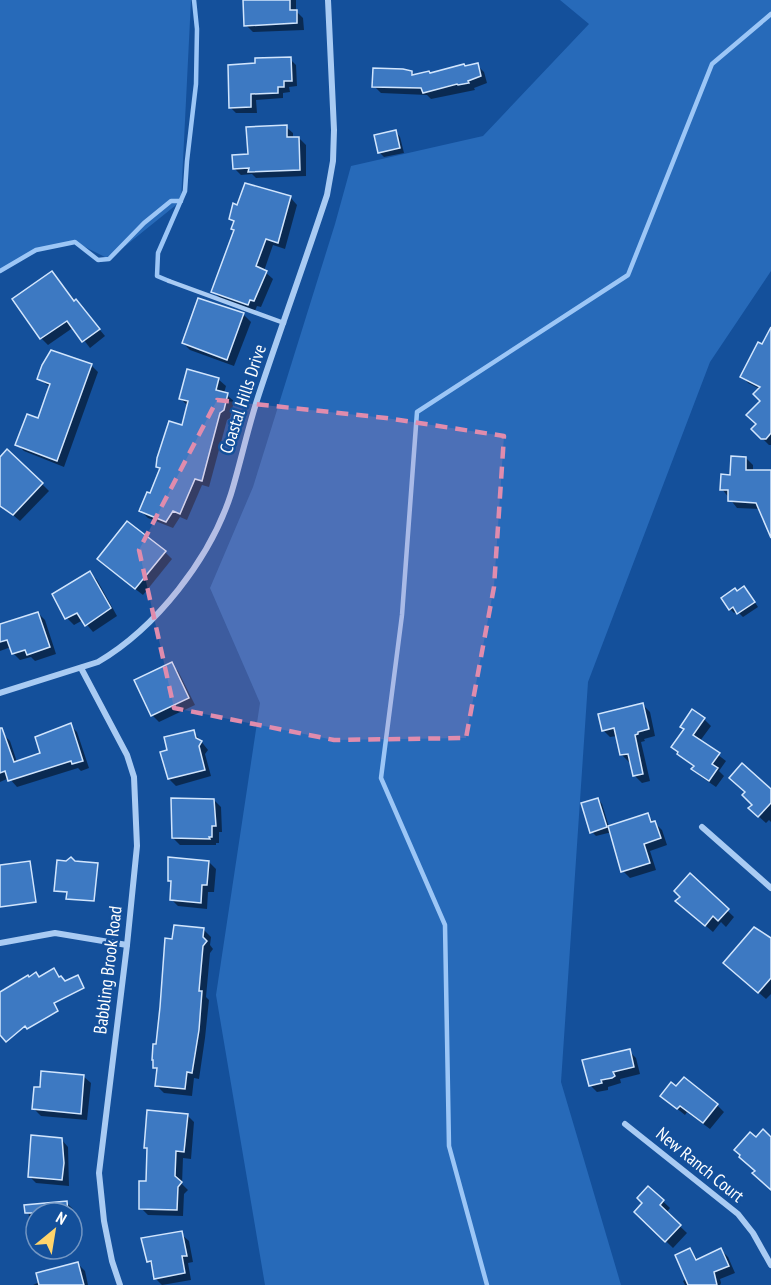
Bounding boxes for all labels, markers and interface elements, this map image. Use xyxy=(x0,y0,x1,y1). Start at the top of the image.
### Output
street label: Coastal Hills Drive xyxy=(214,341,271,456)
street label: Babbling Brook Road xyxy=(88,905,127,1035)
street label: New Ranch Court xyxy=(652,1122,749,1207)
north arrow xyxy=(24,1201,84,1261)
text: N xyxy=(53,1207,70,1229)

